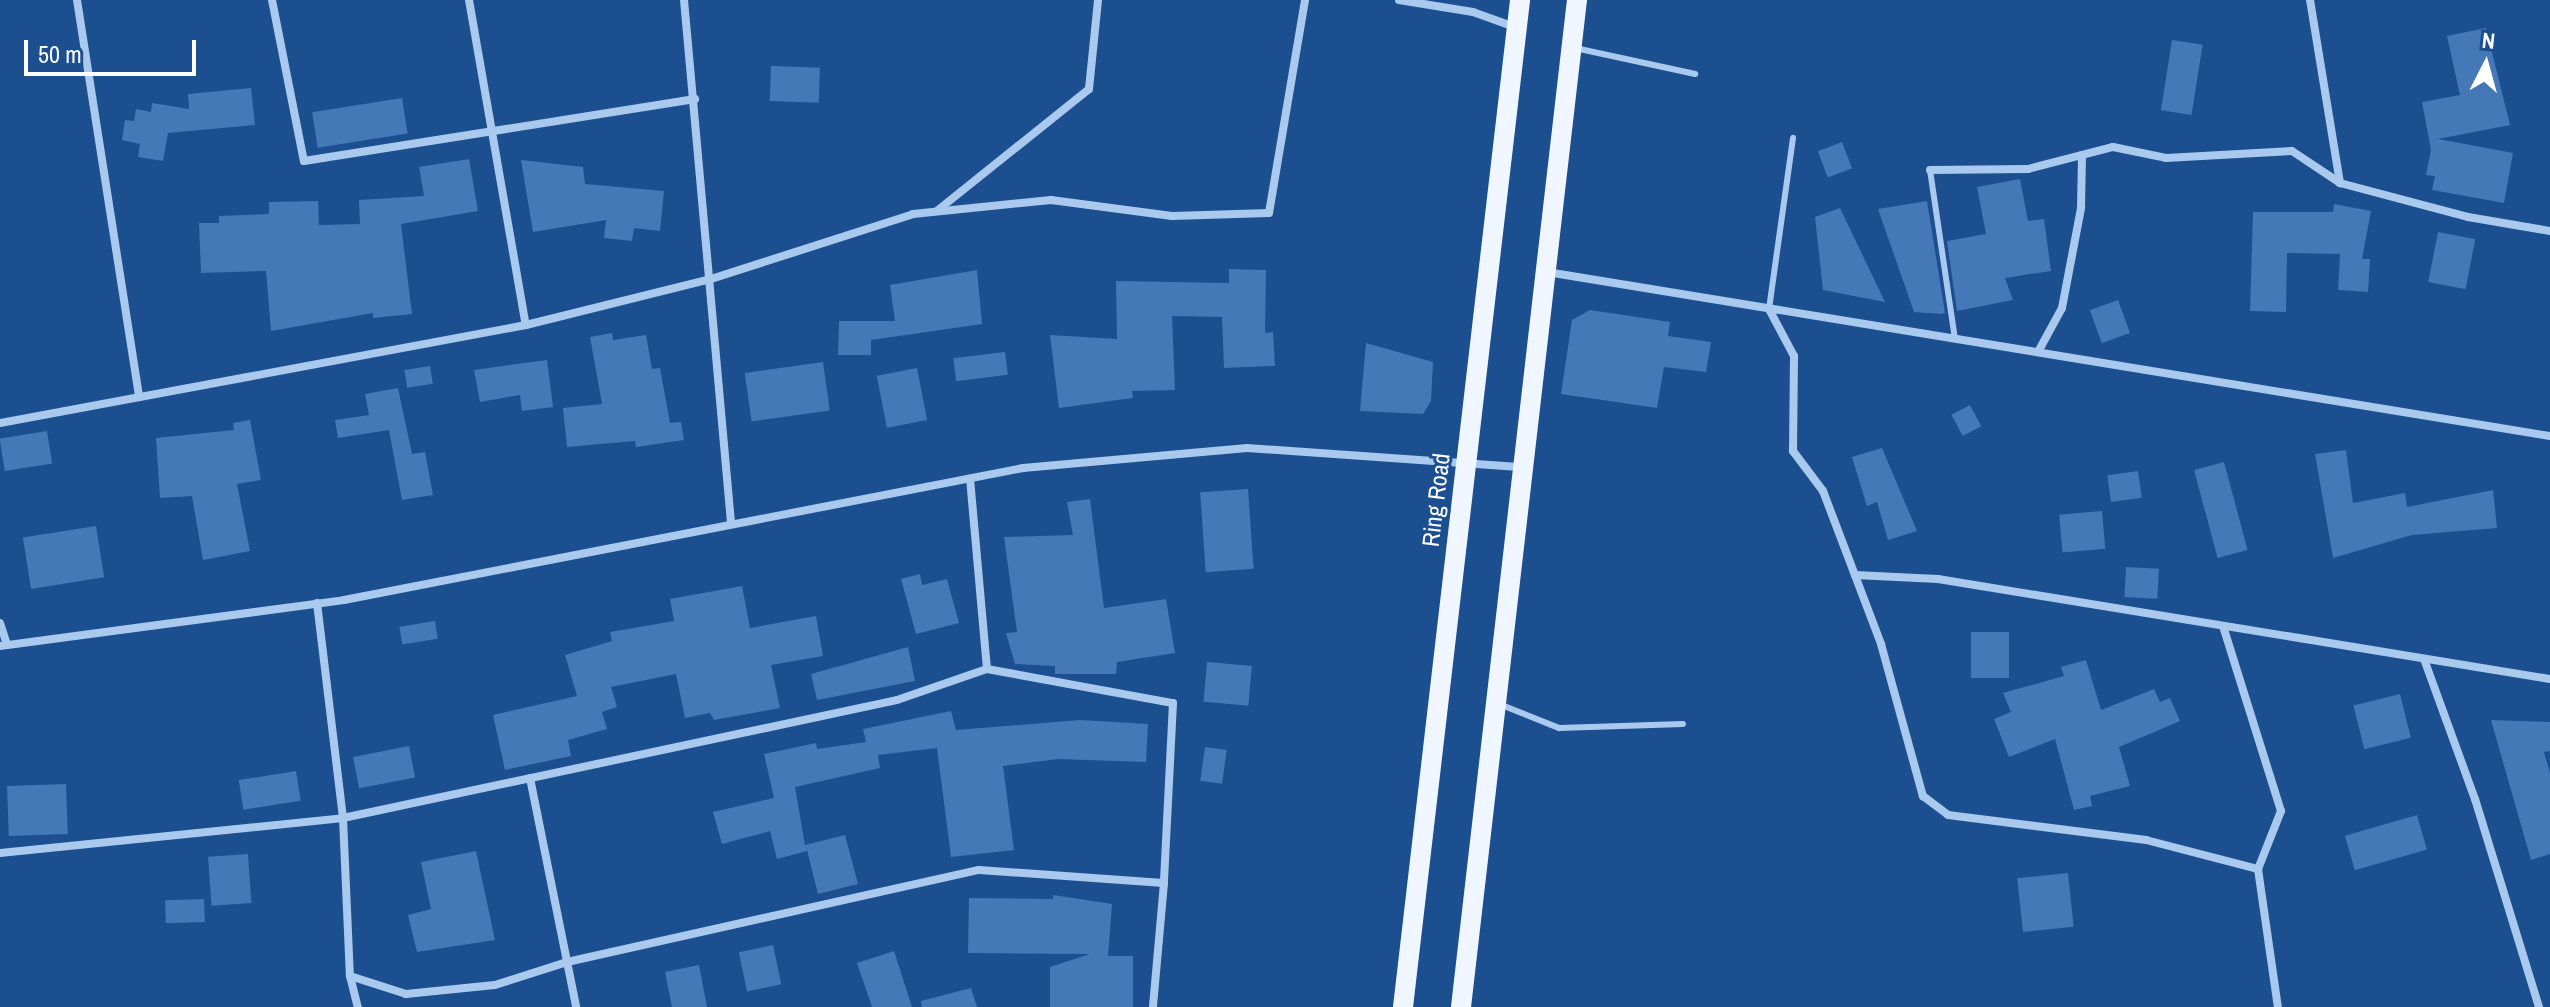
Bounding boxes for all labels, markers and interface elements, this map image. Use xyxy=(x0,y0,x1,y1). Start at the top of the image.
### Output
scale bar xyxy=(28,24,200,74)
north arrow xyxy=(2446,24,2526,104)
text: N xyxy=(2480,25,2497,56)
text: 50 m xyxy=(38,38,82,70)
street label: Ring Road xyxy=(1416,452,1456,548)

